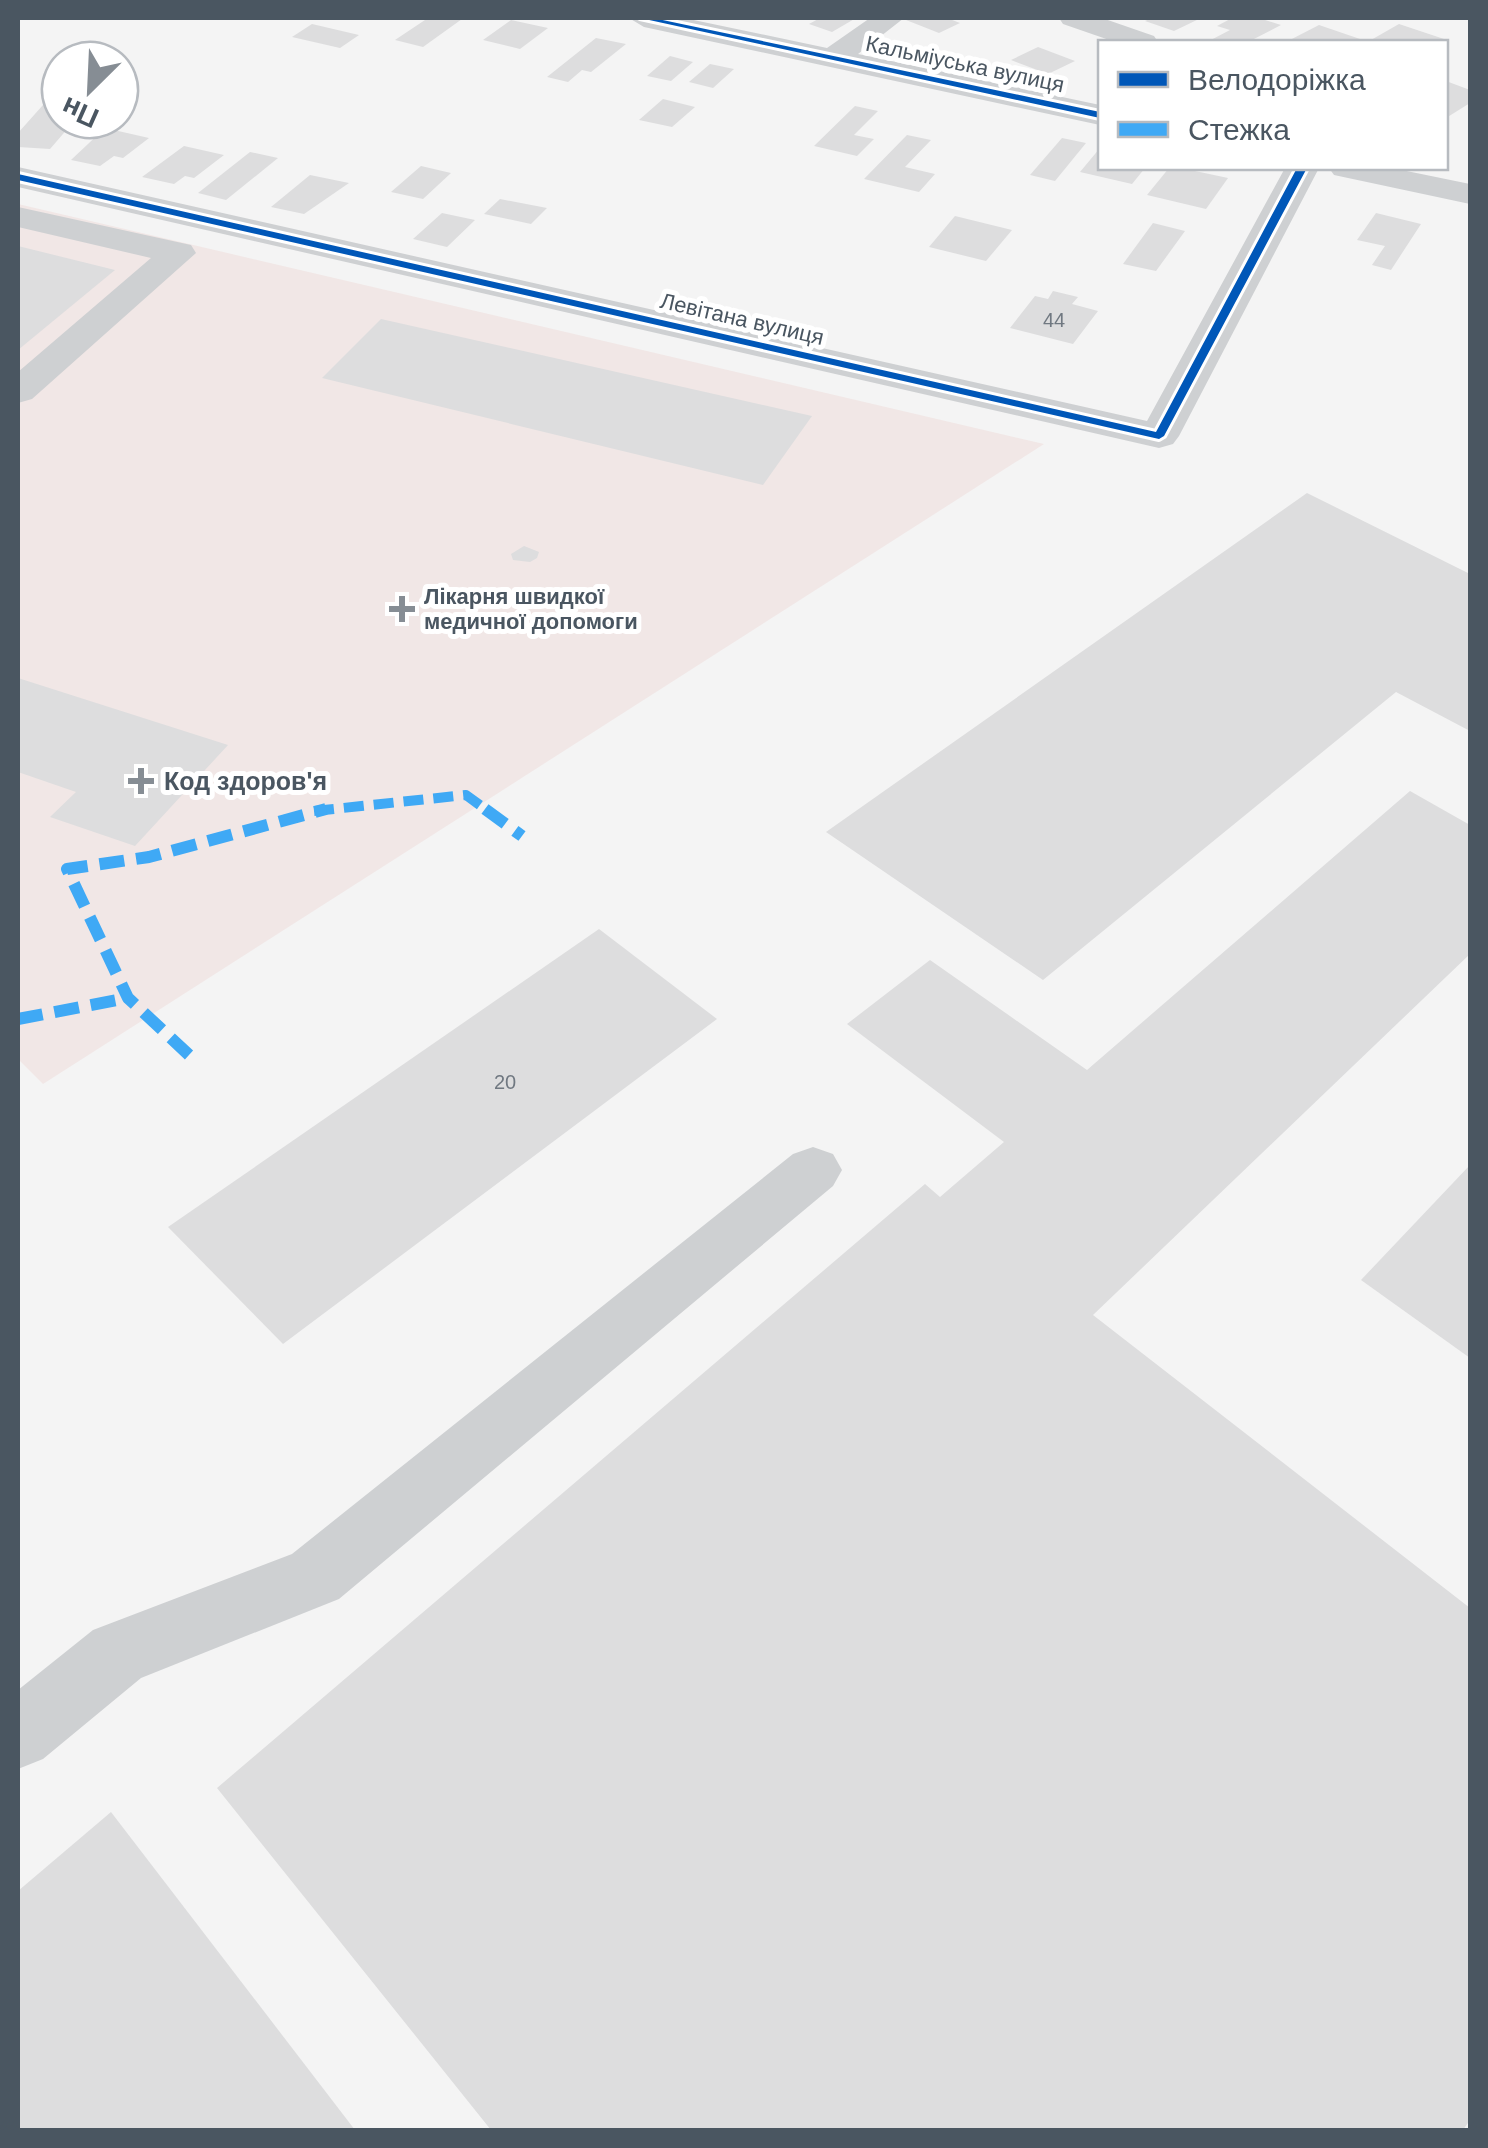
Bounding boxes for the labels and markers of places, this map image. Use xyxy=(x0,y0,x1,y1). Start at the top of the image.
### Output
place label: Лікарня швидкої медичної допомоги xyxy=(424,584,638,634)
marker: Лікарня швидкої медичної допомоги xyxy=(389,596,415,622)
place label: Код здоров'я xyxy=(164,767,327,795)
marker: Код здоров'я xyxy=(128,768,154,794)

